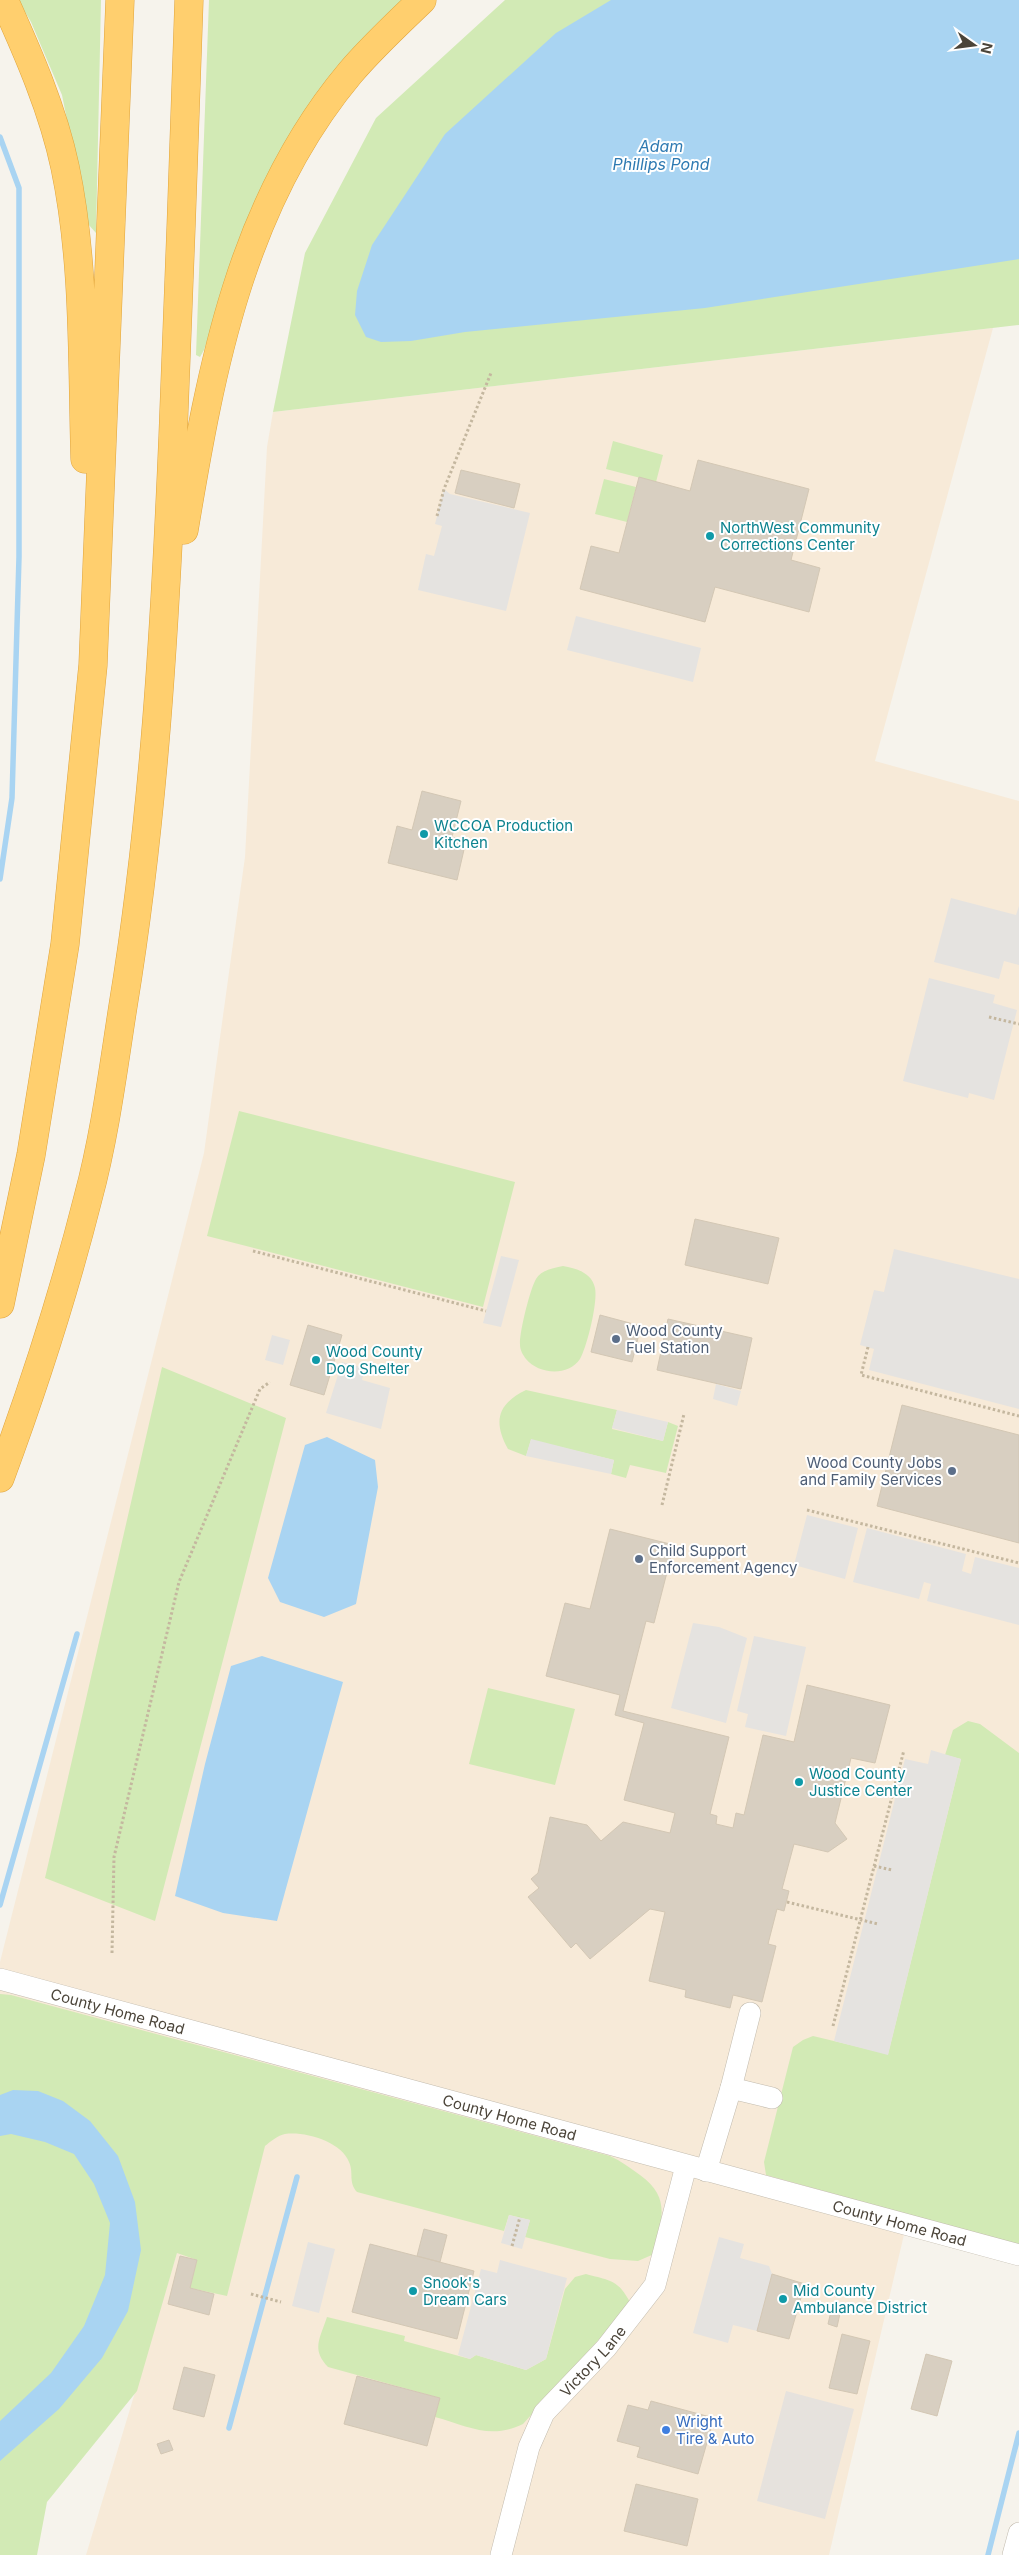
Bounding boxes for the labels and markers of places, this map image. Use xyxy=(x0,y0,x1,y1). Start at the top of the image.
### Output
place label: NorthWest Community Corrections Center xyxy=(720,518,881,554)
marker: NorthWest Community Corrections Center xyxy=(704,530,716,542)
place label: WCCOA Production Kitchen xyxy=(434,816,573,852)
marker: WCCOA Production Kitchen xyxy=(418,828,430,840)
place label: Wood County Fuel Station xyxy=(626,1321,723,1357)
marker: Wood County Fuel Station xyxy=(610,1333,622,1345)
place label: Wood County Dog Shelter xyxy=(326,1342,423,1378)
marker: Wood County Dog Shelter xyxy=(310,1354,322,1366)
place label: Wood County Jobs and Family Services xyxy=(800,1453,942,1489)
marker: Wood County Jobs and Family Services xyxy=(946,1465,958,1477)
place label: Child Support Enforcement Agency xyxy=(649,1541,798,1577)
marker: Child Support Enforcement Agency xyxy=(633,1553,645,1565)
place label: Wood County Justice Center xyxy=(809,1764,912,1800)
marker: Wood County Justice Center xyxy=(793,1776,805,1788)
place label: Snook's Dream Cars xyxy=(423,2273,507,2309)
place label: Mid County Ambulance District xyxy=(793,2281,927,2317)
marker: Snook's Dream Cars xyxy=(407,2285,419,2297)
marker: Mid County Ambulance District xyxy=(777,2293,789,2305)
place label: Wright Tire & Auto xyxy=(676,2412,755,2448)
marker: Wright Tire & Auto xyxy=(660,2424,672,2436)

